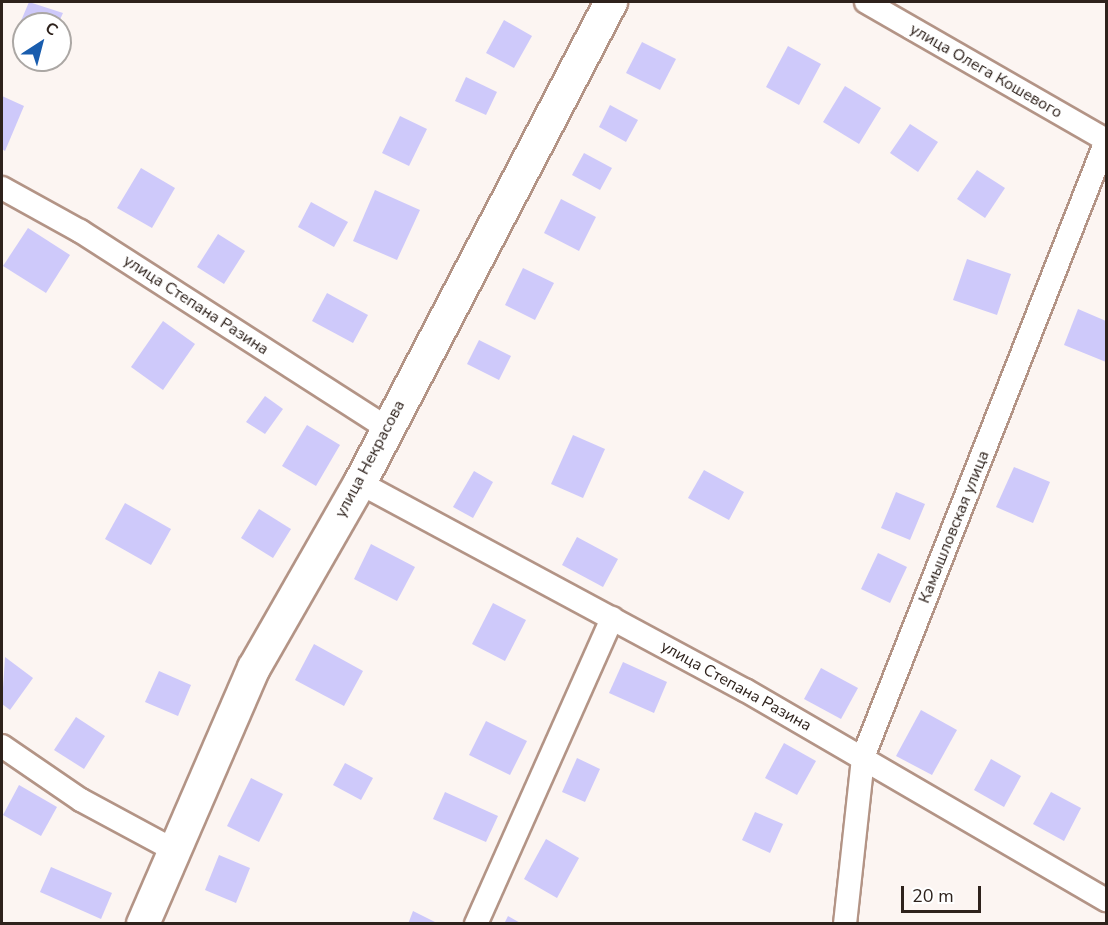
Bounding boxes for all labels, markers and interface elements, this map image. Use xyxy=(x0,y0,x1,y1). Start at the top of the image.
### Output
north arrow xyxy=(12,12,72,72)
text: С xyxy=(41,17,62,41)
street label: улица Олега Кошевого xyxy=(906,19,1066,123)
street label: улица Степана Разина xyxy=(120,251,272,359)
street label: улица Некрасова xyxy=(331,397,409,521)
street label: Камышловская улица xyxy=(915,448,993,606)
street label: улица Степана Разина xyxy=(657,637,815,735)
scale bar xyxy=(904,874,984,912)
text: 20 m xyxy=(912,884,954,908)

